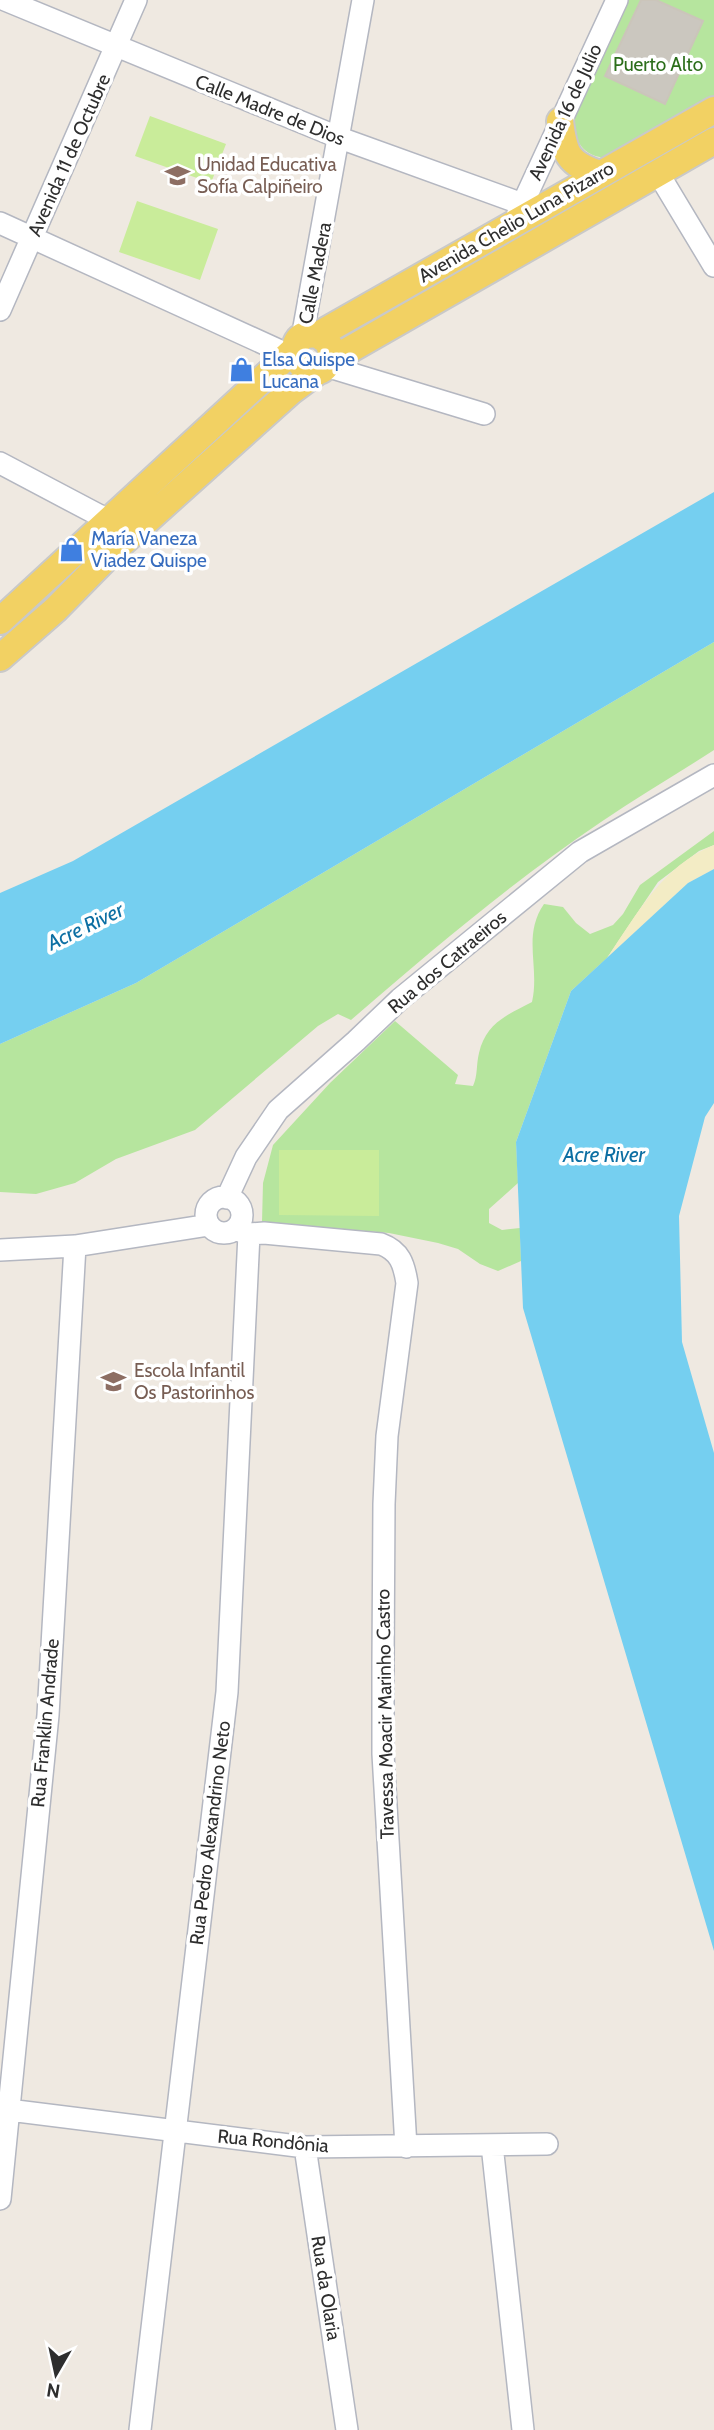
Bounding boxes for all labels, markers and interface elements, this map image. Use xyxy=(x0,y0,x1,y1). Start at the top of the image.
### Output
street label: Avenida 16 de Julio xyxy=(523,40,607,184)
park label: Puerto Alto xyxy=(613,53,703,76)
street label: Avenida 11 de Octubre xyxy=(23,70,115,240)
street label: Calle Madre de Dios xyxy=(192,70,348,150)
place label: Unidad Educativa Sofía Calpiñeiro xyxy=(197,153,337,198)
street label: Avenida Chelio Luna Pizarro xyxy=(414,157,618,287)
school or university icon: Unidad Educativa Sofía Calpiñeiro xyxy=(163,161,191,189)
street label: Calle Madera xyxy=(294,220,336,326)
place label: Elsa Quispe Lucana xyxy=(262,348,355,393)
shop icon: Elsa Quispe Lucana xyxy=(228,356,256,384)
place label: María Vaneza Viadez Quispe xyxy=(91,527,207,572)
shop icon: María Vaneza Viadez Quispe xyxy=(57,535,85,563)
water label: Acre River xyxy=(42,896,129,956)
street label: Rua dos Catraeiros xyxy=(383,906,511,1018)
water label: Acre River xyxy=(562,1142,647,1167)
place label: Escola Infantil Os Pastorinhos xyxy=(134,1359,254,1404)
school or university icon: Escola Infantil Os Pastorinhos xyxy=(100,1367,128,1395)
street label: Travessa Moacir Marinho Castro xyxy=(371,1589,399,1839)
street label: Rua Franklin Andrade xyxy=(26,1637,64,1808)
street label: Rua Pedro Alexandrino Neto xyxy=(185,1720,235,1946)
street label: Rua Rondônia xyxy=(216,2125,330,2157)
street label: Rua da Olaria xyxy=(306,2234,346,2342)
north arrow xyxy=(21,2339,91,2409)
text: N xyxy=(45,2378,62,2403)

